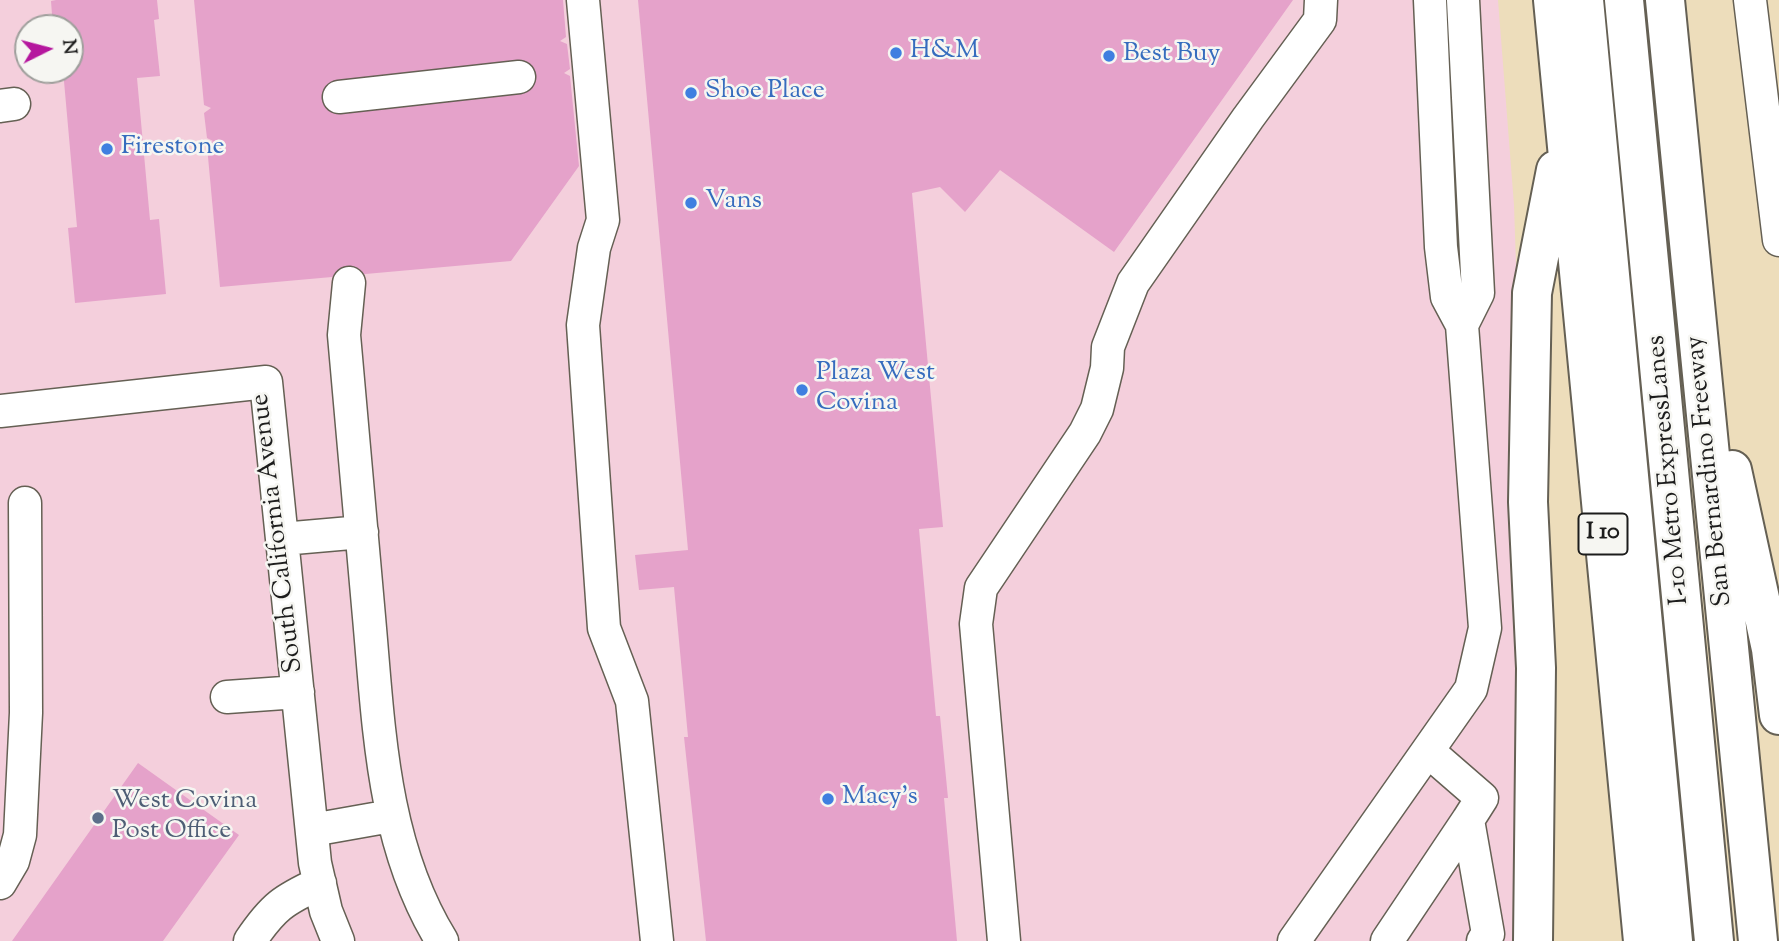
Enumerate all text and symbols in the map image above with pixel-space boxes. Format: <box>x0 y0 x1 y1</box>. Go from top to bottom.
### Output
north arrow <box>14 14 84 84</box>
place label: H&M <box>910 37 979 69</box>
text: N <box>54 38 83 56</box>
place label: Best Buy <box>1123 40 1220 72</box>
marker: H&M <box>888 45 904 61</box>
marker: Best Buy <box>1101 48 1117 64</box>
place label: Shoe Place <box>705 77 825 109</box>
marker: Shoe Place <box>683 85 699 101</box>
place label: Firestone <box>121 133 225 165</box>
marker: Firestone <box>99 141 115 157</box>
place label: Vans <box>705 187 762 219</box>
marker: Vans <box>683 195 699 211</box>
street label: I-10 Metro ExpressLanes <box>1643 334 1697 606</box>
street label: San Bernardino Freeway <box>1681 334 1741 608</box>
place label: Plaza West Covina <box>816 359 935 420</box>
marker: Plaza West Covina <box>794 382 810 398</box>
street label: South California Avenue <box>246 392 312 674</box>
road number: I 10 <box>1578 514 1628 554</box>
place label: Macy's <box>842 783 918 815</box>
place label: West Covina Post Office <box>112 787 257 848</box>
marker: Macy's <box>820 791 836 807</box>
marker: West Covina Post Office <box>90 810 106 826</box>

